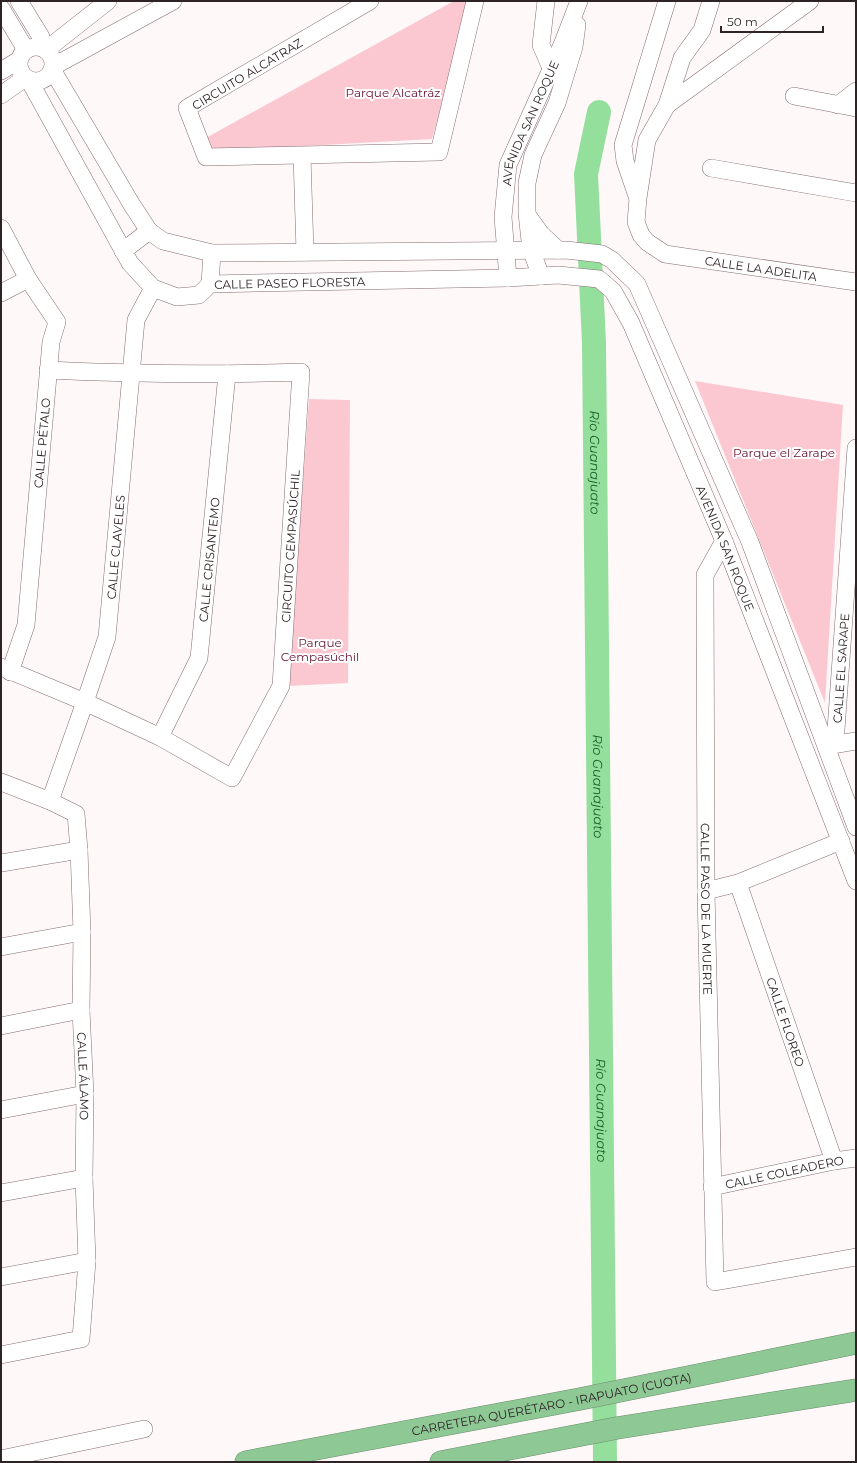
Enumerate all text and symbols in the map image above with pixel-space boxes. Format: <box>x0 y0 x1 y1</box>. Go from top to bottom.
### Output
scale bar <box>721 8 823 34</box>
text: 50 m <box>727 14 758 29</box>
street label: CIRCUITO ALCATRAZ <box>189 35 305 113</box>
street label: AVENIDA SAN ROQUE <box>499 58 562 186</box>
park label: Parque Alcatráz <box>346 85 440 100</box>
street label: CALLE LA ADELITA <box>704 252 819 284</box>
street label: CALLE PASEO FLORESTA <box>214 273 366 291</box>
street label: CALLE PÉTALO <box>31 397 53 489</box>
water label: Río Guanajuato <box>587 410 604 515</box>
park label: Parque el Zarape <box>733 445 835 460</box>
street label: CIRCUITO CEMPASÚCHIL <box>278 469 302 623</box>
street label: AVENIDA SAN ROQUE <box>694 483 758 613</box>
street label: CALLE CLAVELES <box>103 494 127 600</box>
street label: CALLE CRISANTEMO <box>195 496 222 623</box>
street label: CALLE EL SARAPE <box>829 613 852 724</box>
park label: Parque Cempasúchil <box>281 635 359 664</box>
water label: Río Guanajuato <box>590 734 607 839</box>
street label: CALLE PASO DE LA MUERTE <box>698 823 716 995</box>
street label: CALLE FLOREO <box>764 975 808 1069</box>
street label: CALLE ÁLAMO <box>75 1032 93 1120</box>
water label: Río Guanajuato <box>593 1058 610 1163</box>
street label: CALLE COLEADERO <box>724 1152 845 1192</box>
street label: CARRETERA QUERÉTARO - IRAPUATO (CUOTA) <box>410 1369 693 1438</box>

